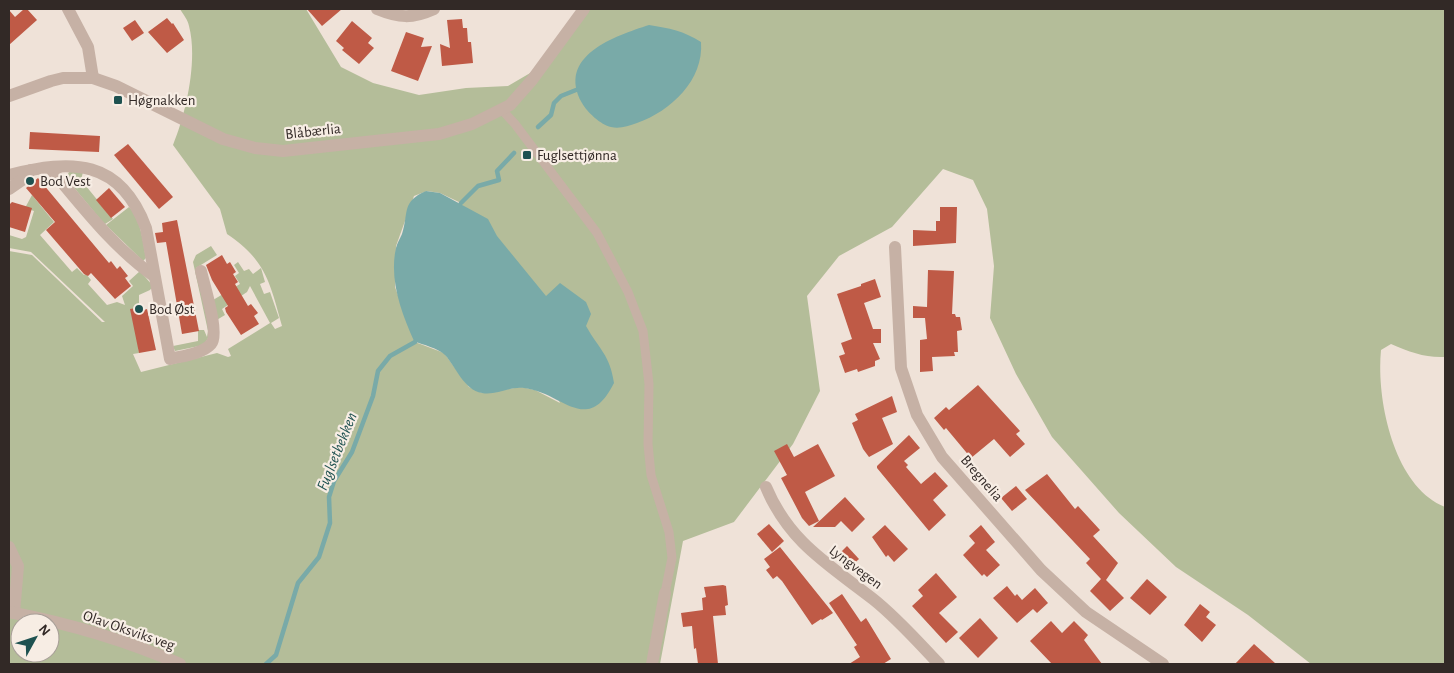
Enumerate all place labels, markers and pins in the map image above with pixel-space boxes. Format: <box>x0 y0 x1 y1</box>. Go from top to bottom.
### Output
place label: Høgnakken <box>128 93 195 108</box>
marker: Høgnakken <box>112 94 124 106</box>
place label: Fuglsettjønna <box>537 148 617 163</box>
marker: Fuglsettjønna <box>521 149 533 161</box>
place label: Bod Vest <box>40 174 91 189</box>
marker: Bod Vest <box>24 175 36 187</box>
place label: Bod Øst <box>149 302 195 317</box>
marker: Bod Øst <box>133 303 145 315</box>

